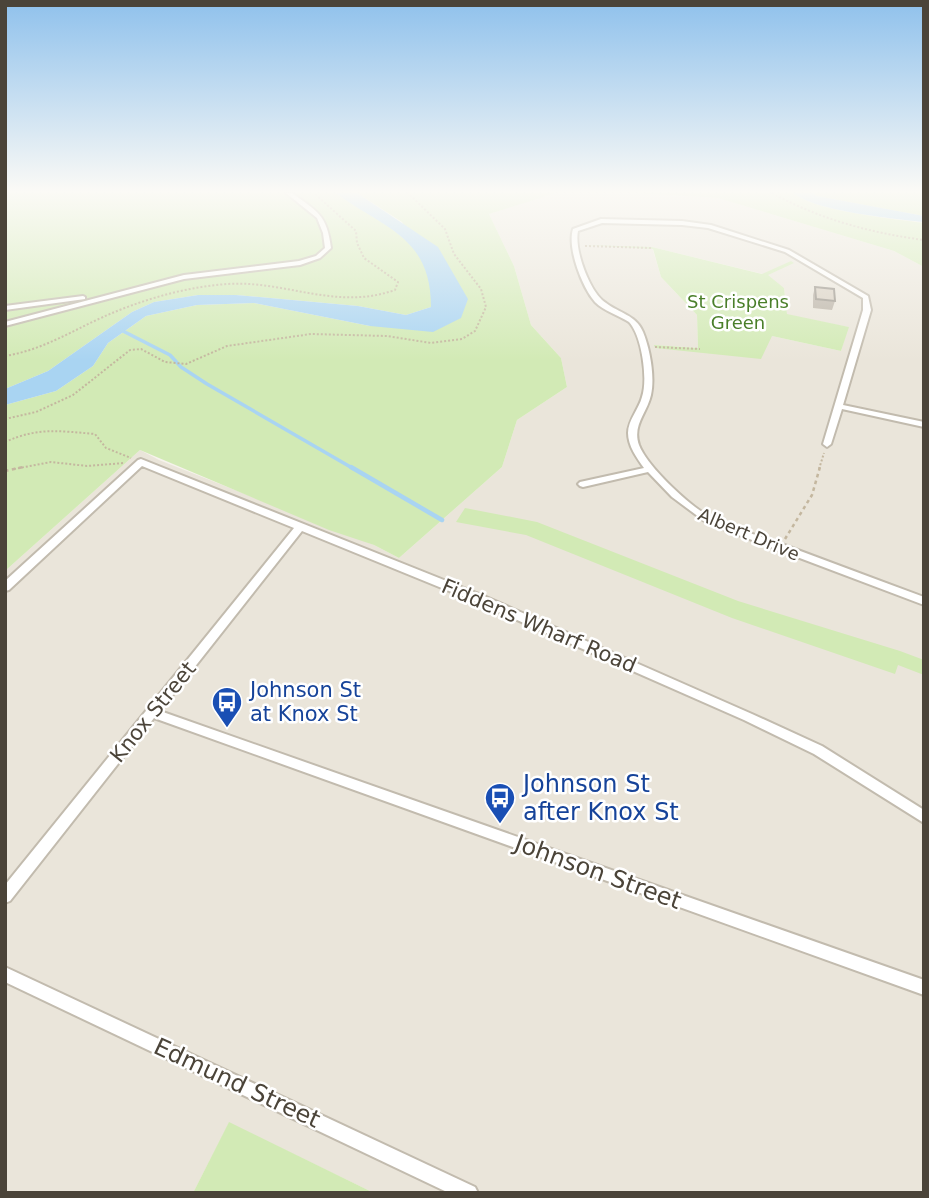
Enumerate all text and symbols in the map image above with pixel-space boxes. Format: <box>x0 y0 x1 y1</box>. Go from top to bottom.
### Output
park label: St Crispens Green <box>687 291 789 333</box>
street label: Albert Drive <box>695 503 803 565</box>
street label: Fiddens Wharf Road <box>438 574 640 678</box>
street label: Knox Street <box>105 657 201 767</box>
place label: Johnson St at Knox St <box>248 678 361 726</box>
bus stop icon: Johnson St at Knox St <box>210 685 244 729</box>
place label: Johnson St after Knox St <box>521 770 679 826</box>
bus stop icon: Johnson St after Knox St <box>483 781 517 825</box>
street label: Johnson Street <box>509 828 685 915</box>
street label: Edmund Street <box>150 1032 324 1134</box>

